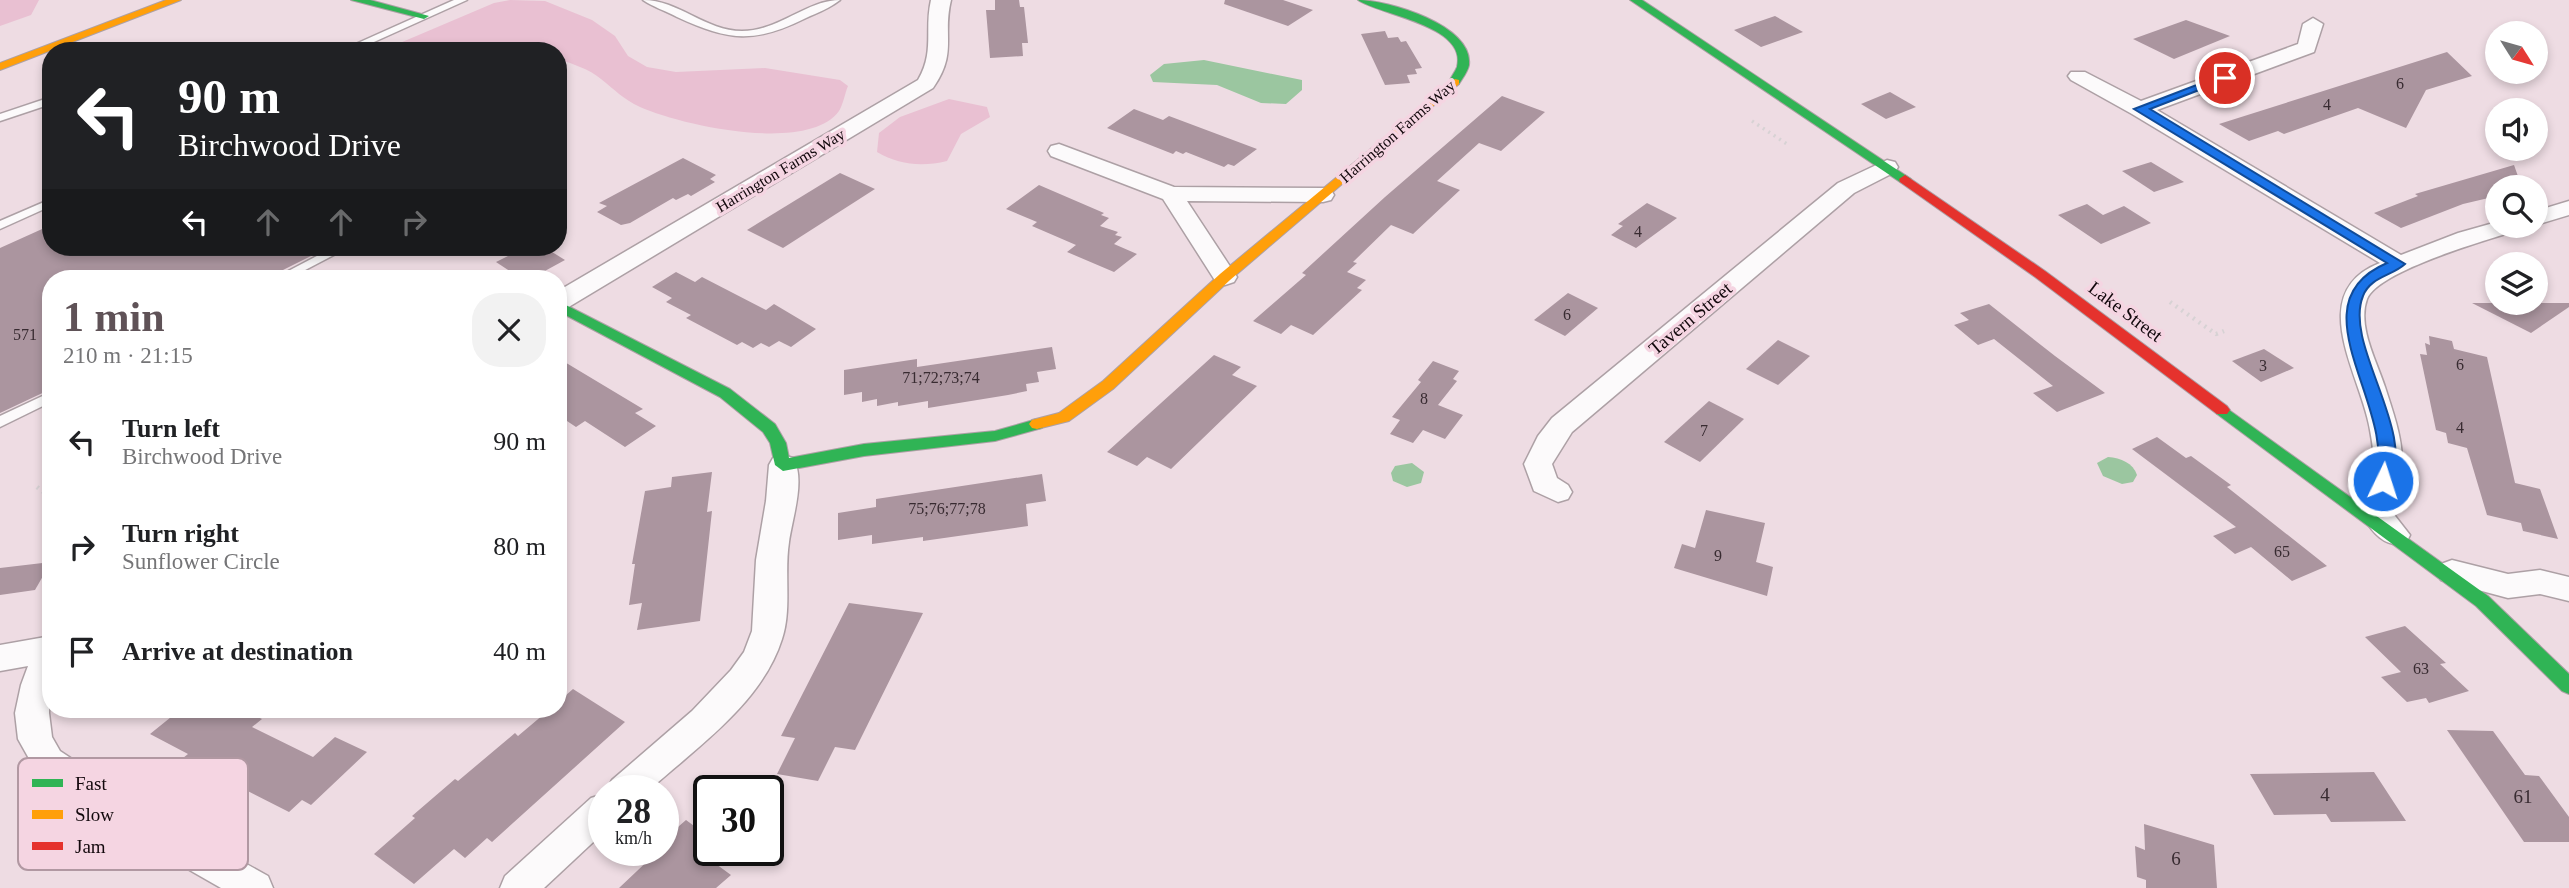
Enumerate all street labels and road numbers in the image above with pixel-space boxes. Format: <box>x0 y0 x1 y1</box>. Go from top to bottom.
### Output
street label: Harrington Farms Way <box>1336 77 1459 187</box>
street label: Harrington Farms Way <box>713 125 848 216</box>
street label: Tavern Street <box>1645 277 1737 359</box>
street label: Lake Street <box>2085 277 2167 346</box>

